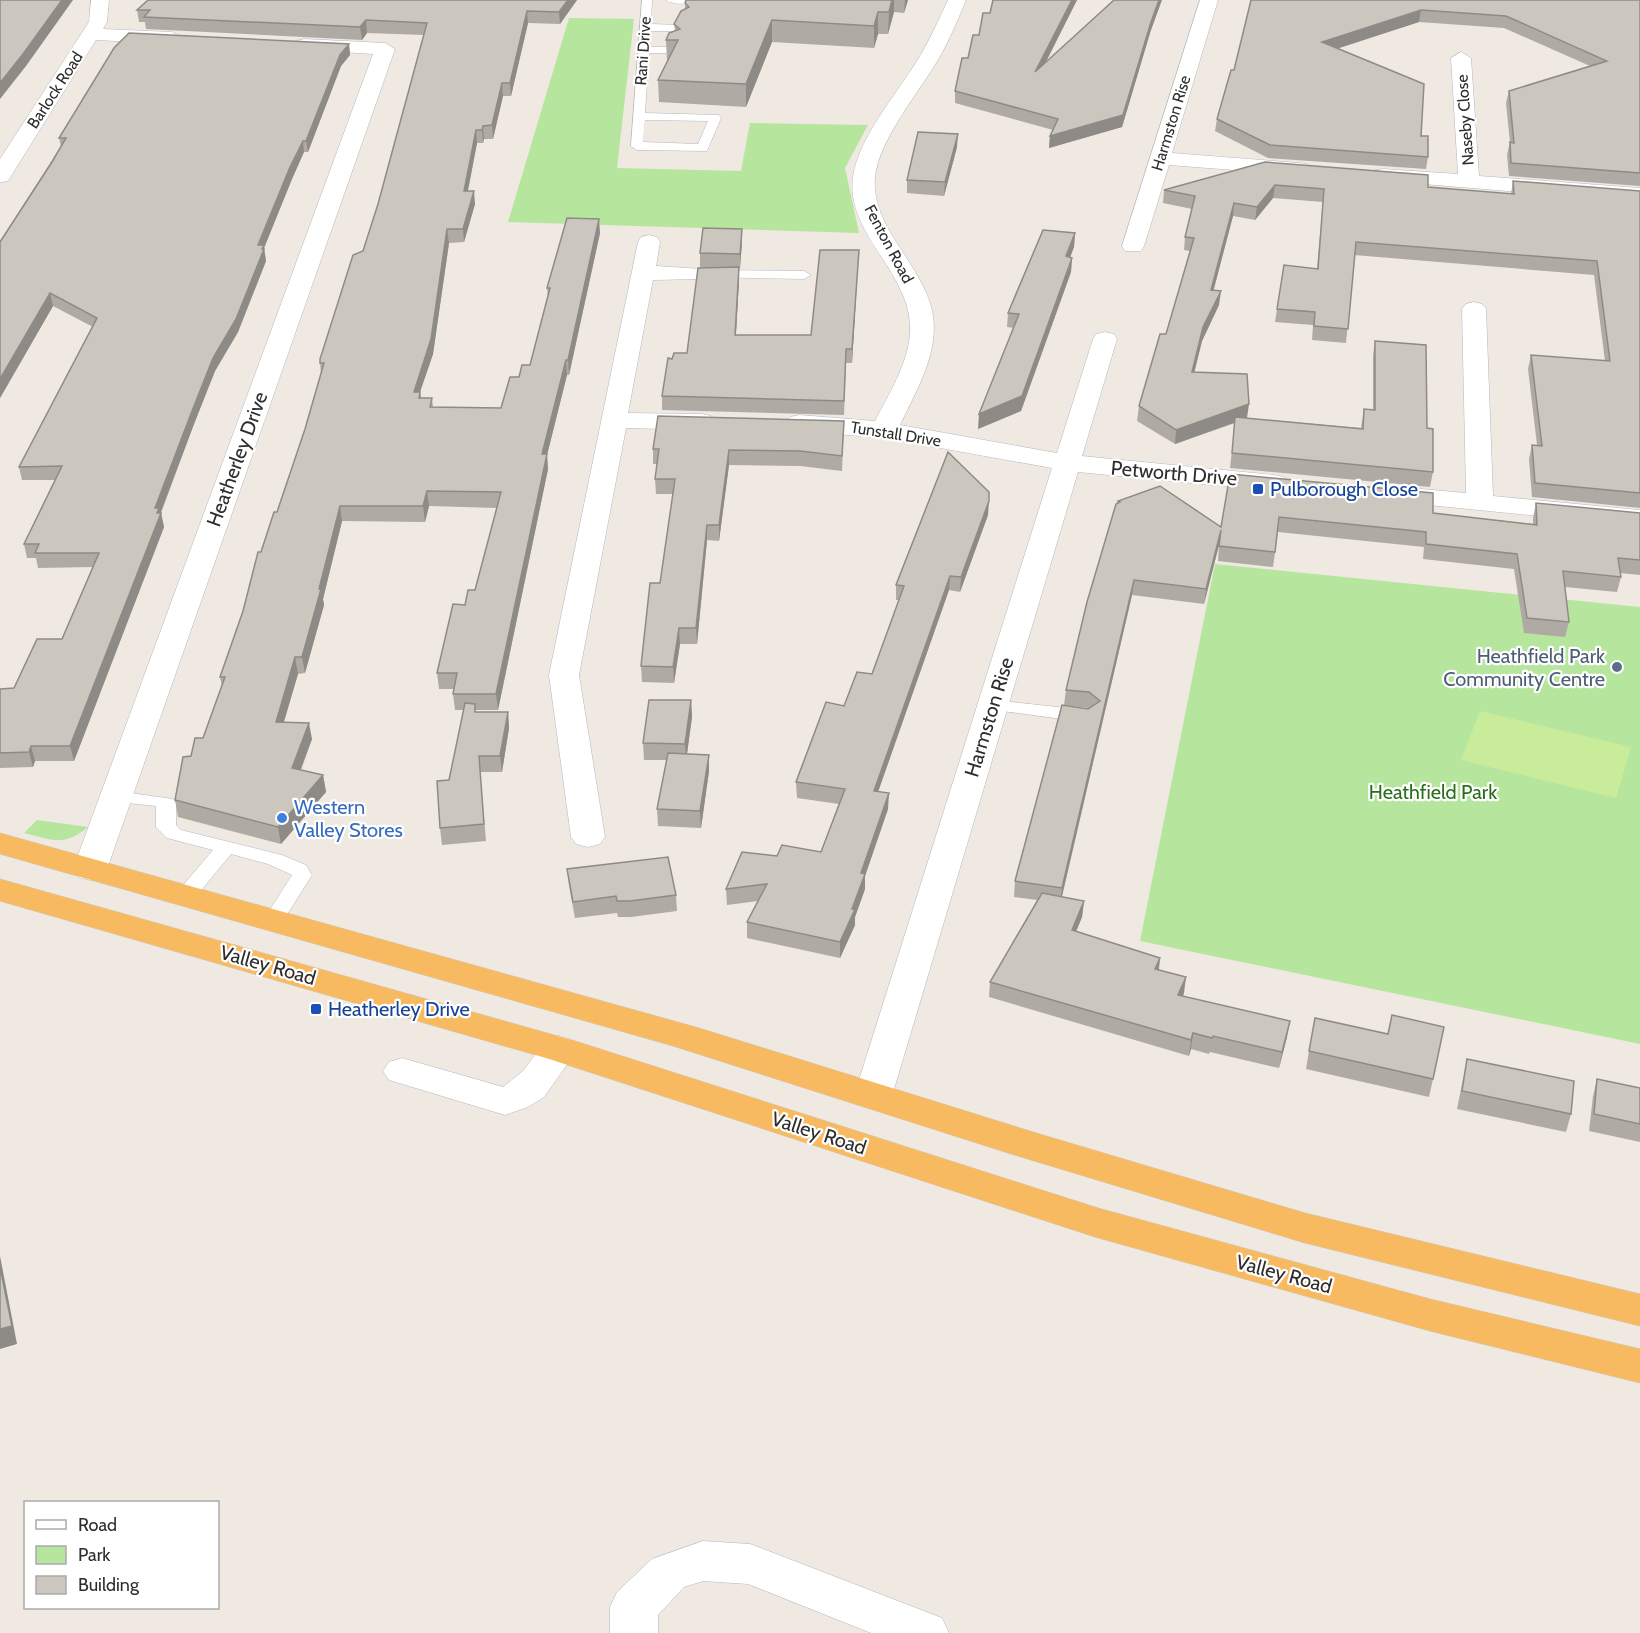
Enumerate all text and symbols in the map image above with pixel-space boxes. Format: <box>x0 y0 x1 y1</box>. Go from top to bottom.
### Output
street label: Rani Drive <box>631 16 655 86</box>
street label: Barlock Road <box>23 48 87 132</box>
street label: Harmston Rise <box>1147 73 1195 173</box>
street label: Naseby Close <box>1452 74 1478 166</box>
street label: Fenton Road <box>860 202 918 286</box>
street label: Heatherley Drive <box>201 388 273 530</box>
street label: Tunstall Drive <box>849 417 943 451</box>
street label: Petworth Drive <box>1110 456 1238 490</box>
place label: Pulborough Close <box>1270 477 1418 501</box>
marker: Pulborough Close <box>1251 482 1265 496</box>
place label: Heathfield Park Community Centre <box>1443 644 1605 691</box>
street label: Harmston Rise <box>959 654 1019 780</box>
marker: Heathfield Park Community Centre <box>1610 660 1624 674</box>
park label: Heathfield Park <box>1369 780 1497 804</box>
place label: Western Valley Stores <box>294 795 403 842</box>
marker: Western Valley Stores <box>275 811 289 825</box>
street label: Valley Road <box>217 940 319 990</box>
place label: Heatherley Drive <box>328 997 470 1021</box>
marker: Heatherley Drive <box>309 1002 323 1016</box>
street label: Valley Road <box>768 1106 870 1160</box>
street label: Valley Road <box>1233 1250 1335 1298</box>
legend <box>24 1501 219 1609</box>
text: Road <box>78 1514 117 1536</box>
text: Park <box>78 1544 111 1566</box>
text: Building <box>78 1574 140 1596</box>

